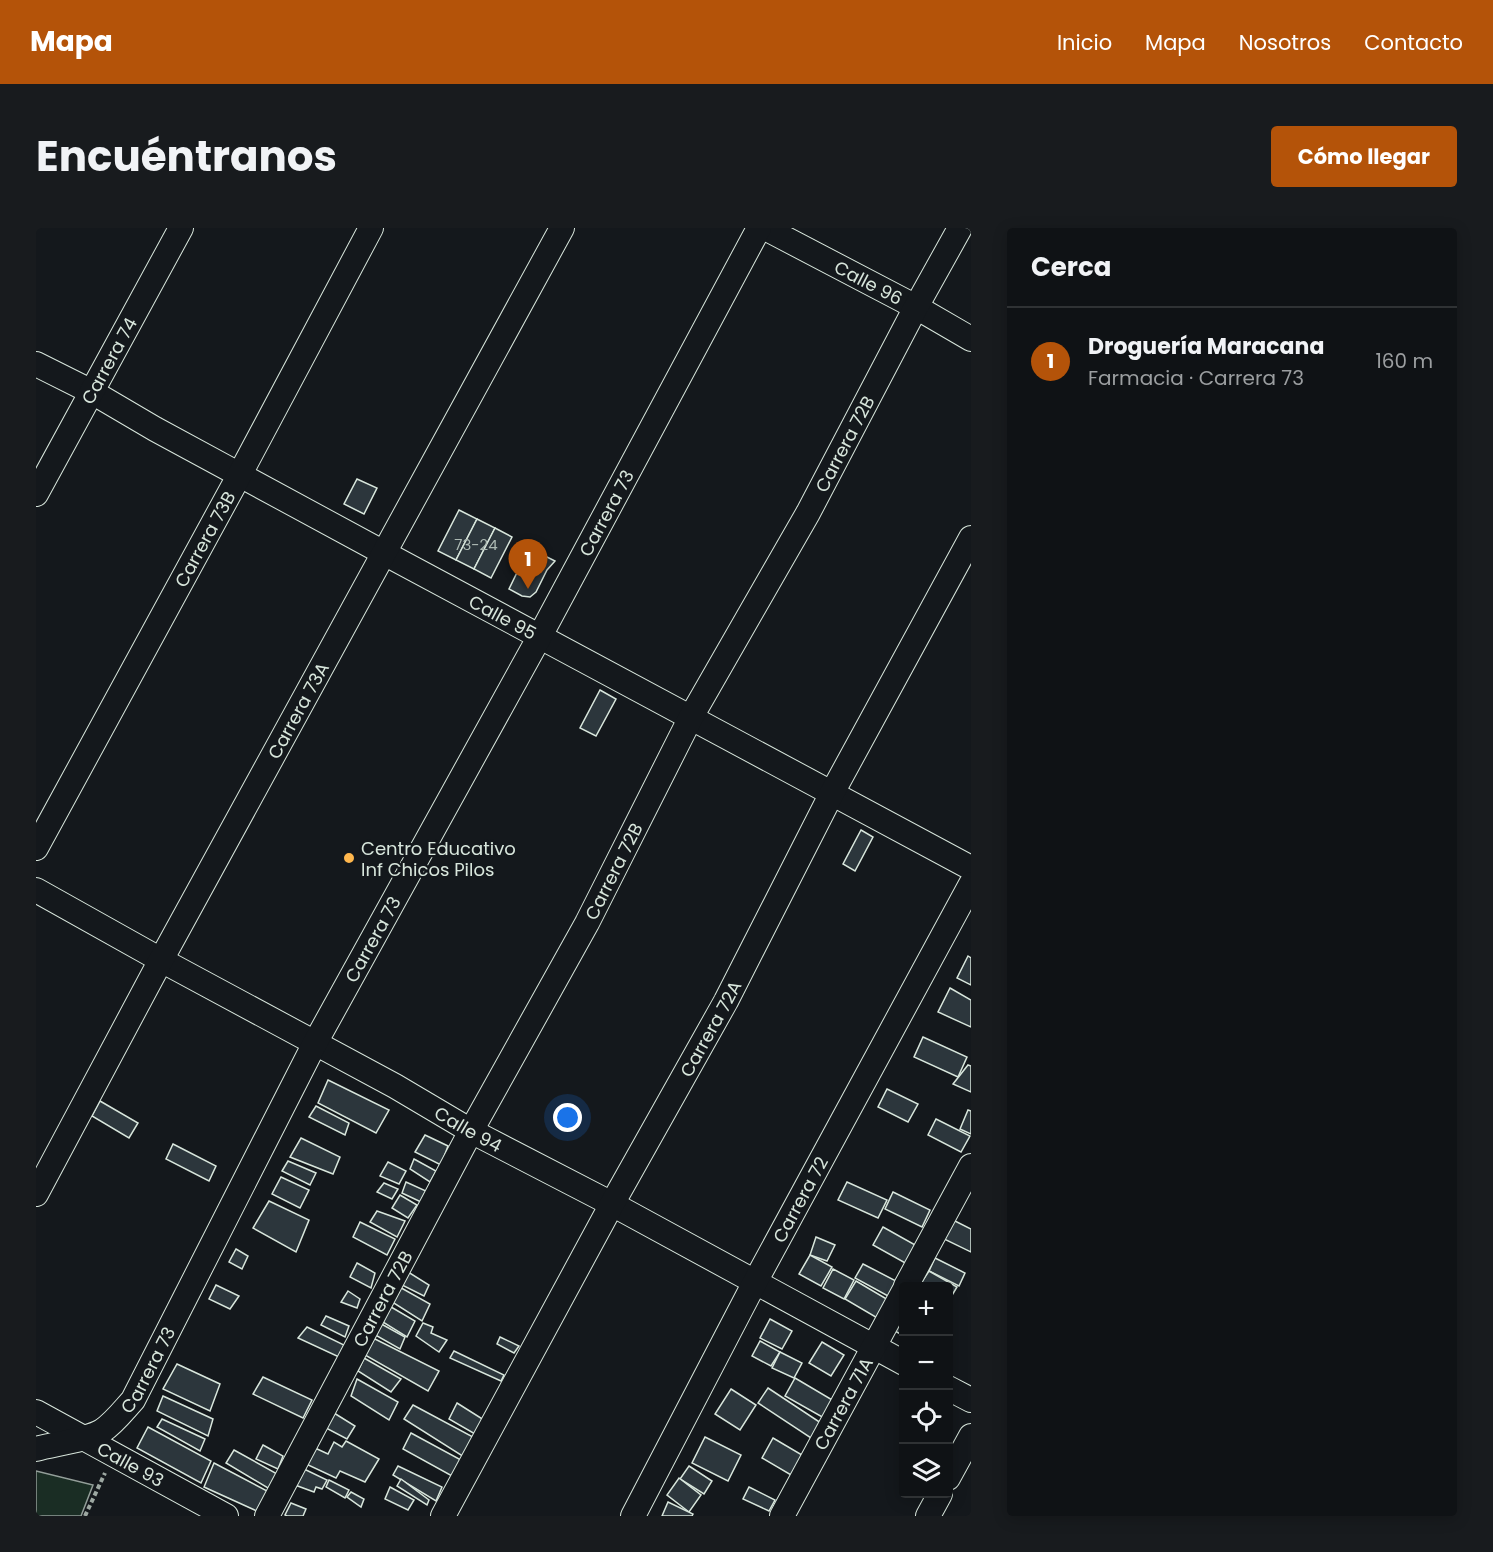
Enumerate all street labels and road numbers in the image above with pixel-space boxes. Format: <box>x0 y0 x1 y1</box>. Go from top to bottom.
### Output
street label: Calle 96 <box>830 254 907 310</box>
street label: Carrera 74 <box>75 313 143 408</box>
street label: Carrera 72B <box>809 391 880 496</box>
street label: Carrera 73 <box>573 465 639 561</box>
street label: Carrera 73B <box>168 487 241 591</box>
street label: Calle 95 <box>465 588 541 645</box>
street label: Carrera 73A <box>261 657 334 763</box>
street label: Carrera 72B <box>578 818 648 924</box>
street label: Carrera 73 <box>339 892 406 987</box>
street label: Carrera 72A <box>673 976 747 1081</box>
street label: Calle 94 <box>430 1100 506 1157</box>
street label: Carrera 72 <box>766 1152 833 1247</box>
street label: Carrera 72B <box>346 1246 418 1351</box>
street label: Carrera 73 <box>114 1322 181 1419</box>
street label: Carrera 71A <box>808 1353 878 1454</box>
street label: Calle 93 <box>93 1435 169 1492</box>

